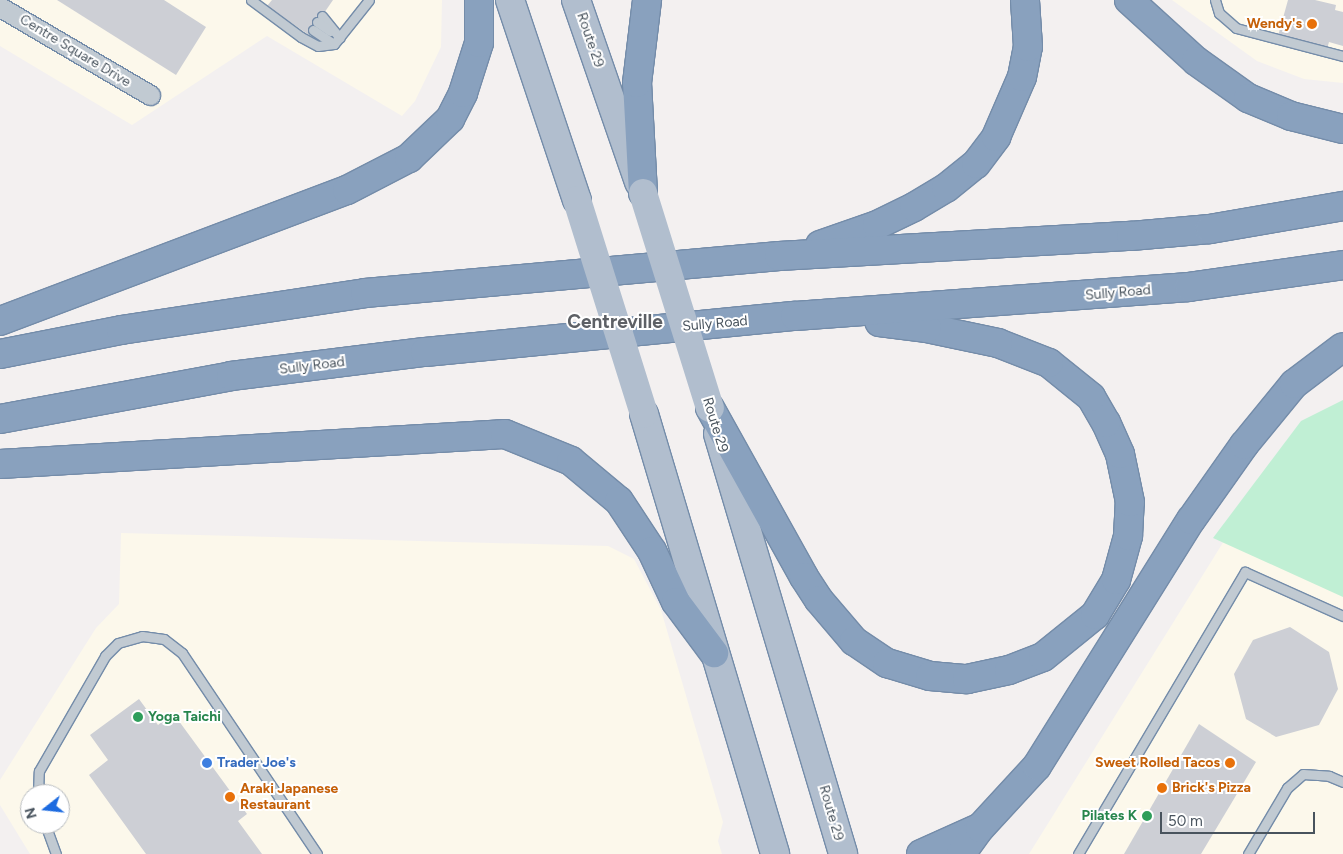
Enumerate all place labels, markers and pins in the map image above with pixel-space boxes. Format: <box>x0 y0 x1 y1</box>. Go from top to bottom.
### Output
place label: Wendy's <box>1247 16 1302 32</box>
marker: Wendy's <box>1306 18 1318 30</box>
place label: Yoga Taichi <box>148 709 221 725</box>
marker: Yoga Taichi <box>132 711 144 723</box>
place label: Trader Joe's <box>217 755 296 771</box>
place label: Sweet Rolled Tacos <box>1095 755 1220 771</box>
marker: Trader Joe's <box>201 757 213 769</box>
marker: Sweet Rolled Tacos <box>1224 757 1236 769</box>
place label: Brick's Pizza <box>1172 780 1251 796</box>
place label: Araki Japanese Restaurant <box>240 781 338 814</box>
marker: Brick's Pizza <box>1156 782 1168 794</box>
marker: Araki Japanese Restaurant <box>224 791 236 803</box>
place label: Pilates K <box>1082 808 1137 824</box>
marker: Pilates K <box>1141 810 1153 822</box>

